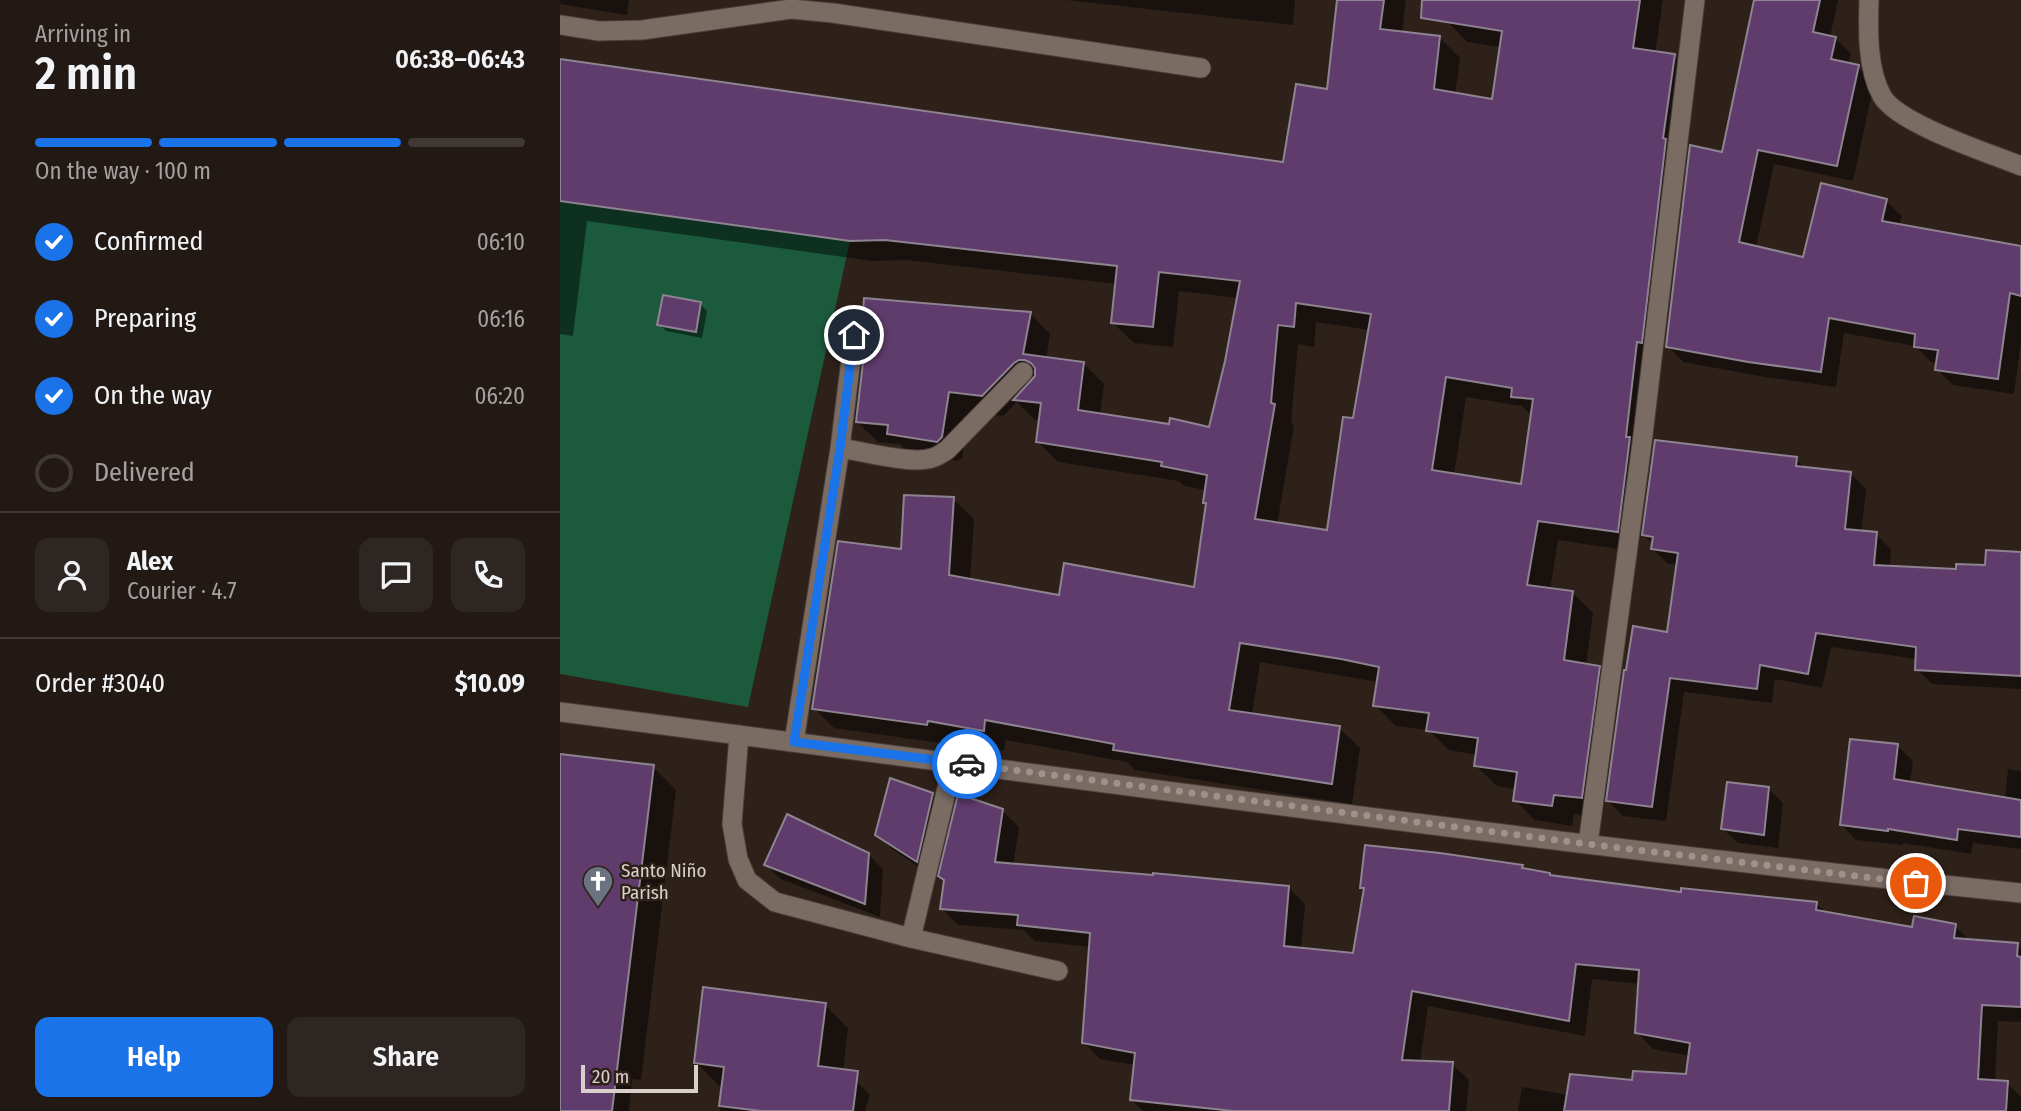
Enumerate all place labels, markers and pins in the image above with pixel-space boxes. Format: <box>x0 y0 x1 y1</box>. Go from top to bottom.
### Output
pin <box>824 305 884 365</box>
pin <box>1886 853 1946 913</box>
place label: Santo Niño Parish <box>621 859 706 904</box>
church icon: Santo Niño Parish <box>581 864 615 908</box>

